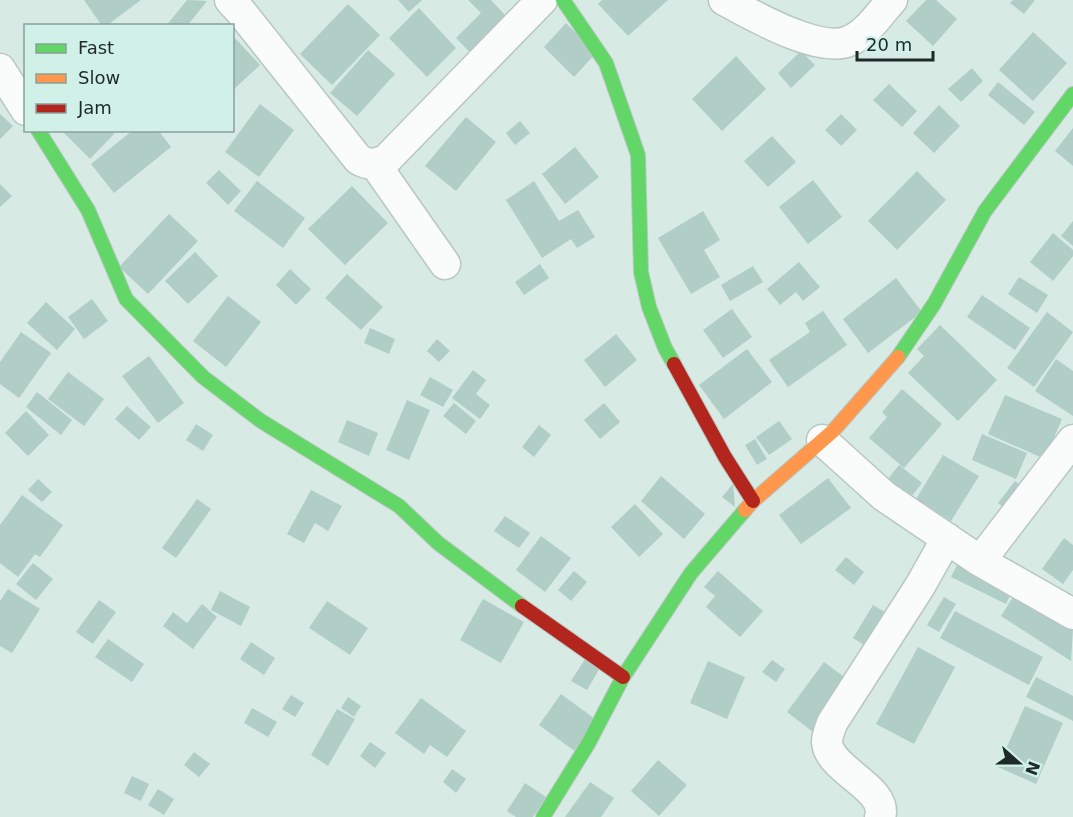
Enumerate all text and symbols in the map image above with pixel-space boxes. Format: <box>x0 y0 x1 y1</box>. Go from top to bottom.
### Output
legend <box>24 24 234 132</box>
scale bar <box>857 24 934 62</box>
text: 20 m <box>866 34 912 55</box>
text: Fast <box>78 37 114 58</box>
text: Slow <box>78 67 120 88</box>
text: Jam <box>77 97 112 118</box>
north arrow <box>989 733 1049 793</box>
text: N <box>1021 759 1044 778</box>

